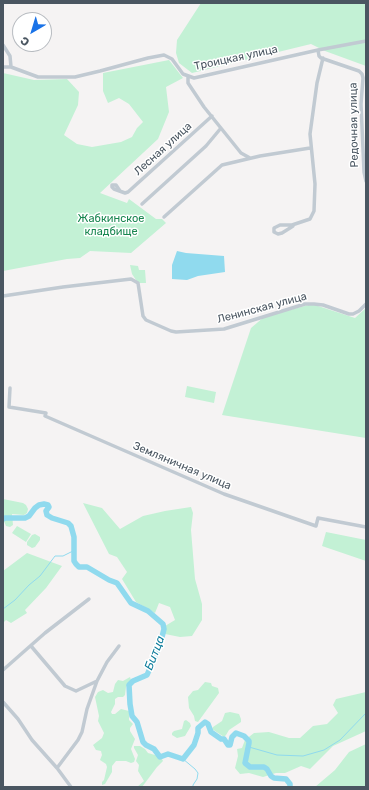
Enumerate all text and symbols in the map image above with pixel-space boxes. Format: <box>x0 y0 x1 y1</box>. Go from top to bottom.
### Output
north arrow <box>12 12 52 52</box>
text: С <box>18 34 32 49</box>
street label: Троицкая улица <box>193 43 279 73</box>
street label: Редочная улица <box>347 82 361 168</box>
street label: Лесная улица <box>131 120 195 178</box>
park label: Жабкинское кладбище <box>78 212 144 238</box>
street label: Ленинская улица <box>216 290 308 326</box>
street label: Земляничная улица <box>131 439 233 493</box>
water label: Битца <box>142 634 168 672</box>

